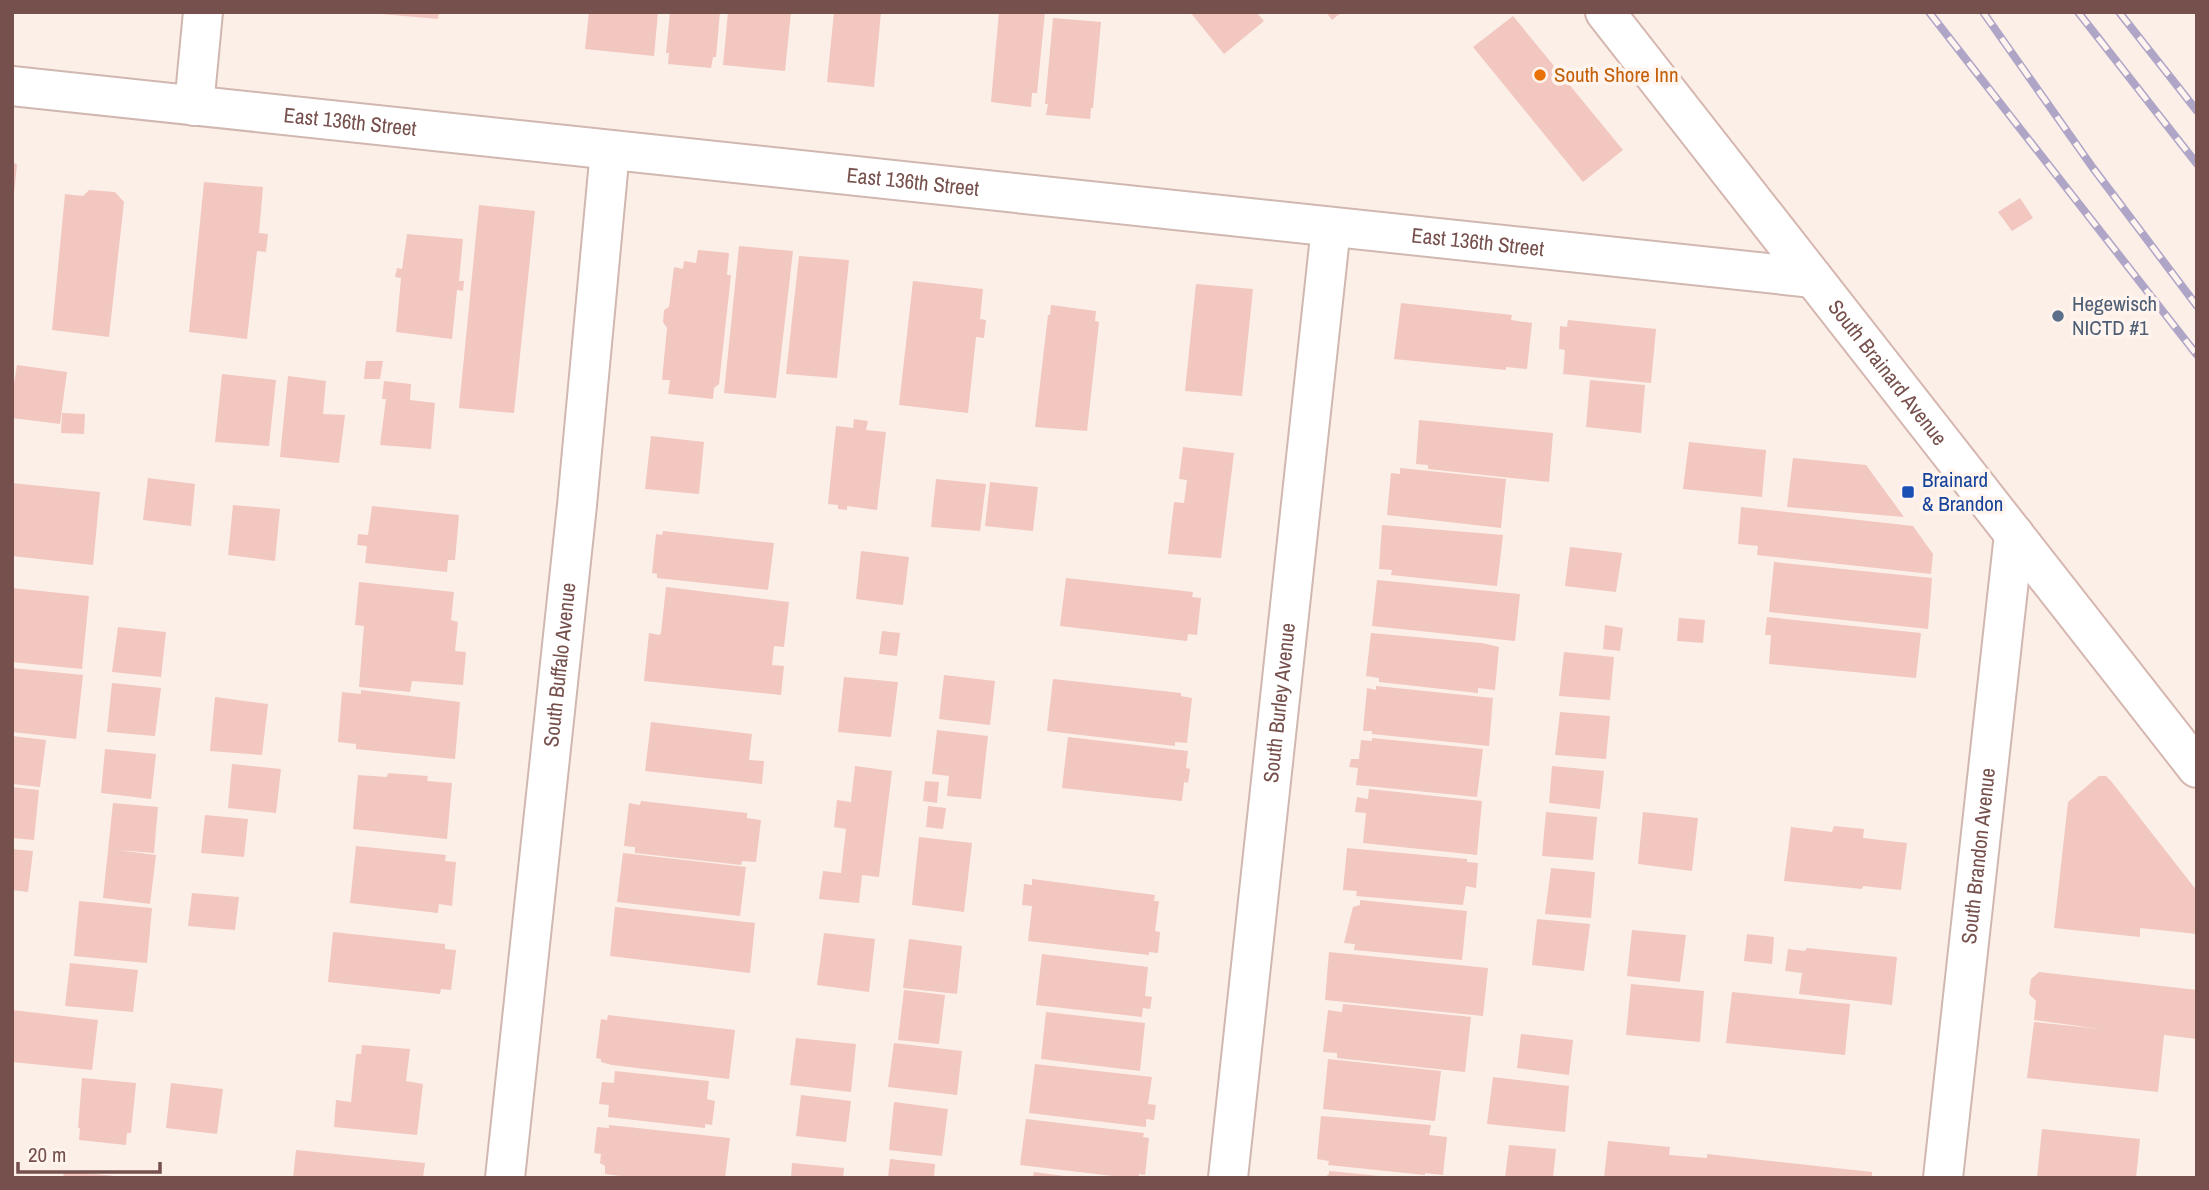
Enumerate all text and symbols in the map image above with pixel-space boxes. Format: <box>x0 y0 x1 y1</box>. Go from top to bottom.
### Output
place label: South Shore Inn <box>1554 60 1678 89</box>
marker: South Shore Inn <box>1532 67 1548 83</box>
street label: East 136th Street <box>282 100 418 143</box>
street label: East 136th Street <box>845 160 981 203</box>
street label: East 136th Street <box>1410 220 1546 263</box>
place label: Hegewisch NICTD #1 <box>2072 289 2157 342</box>
street label: South Brainard Avenue <box>1822 293 1954 451</box>
marker: Hegewisch NICTD #1 <box>2050 308 2066 324</box>
place label: Brainard & Brandon <box>1922 465 2003 518</box>
marker: Brainard & Brandon <box>1900 484 1916 500</box>
street label: South Buffalo Avenue <box>536 581 583 749</box>
street label: South Burley Avenue <box>1256 621 1302 784</box>
street label: South Brandon Avenue <box>1954 766 2002 945</box>
scale bar <box>18 1130 159 1174</box>
text: 20 m <box>28 1140 66 1169</box>

